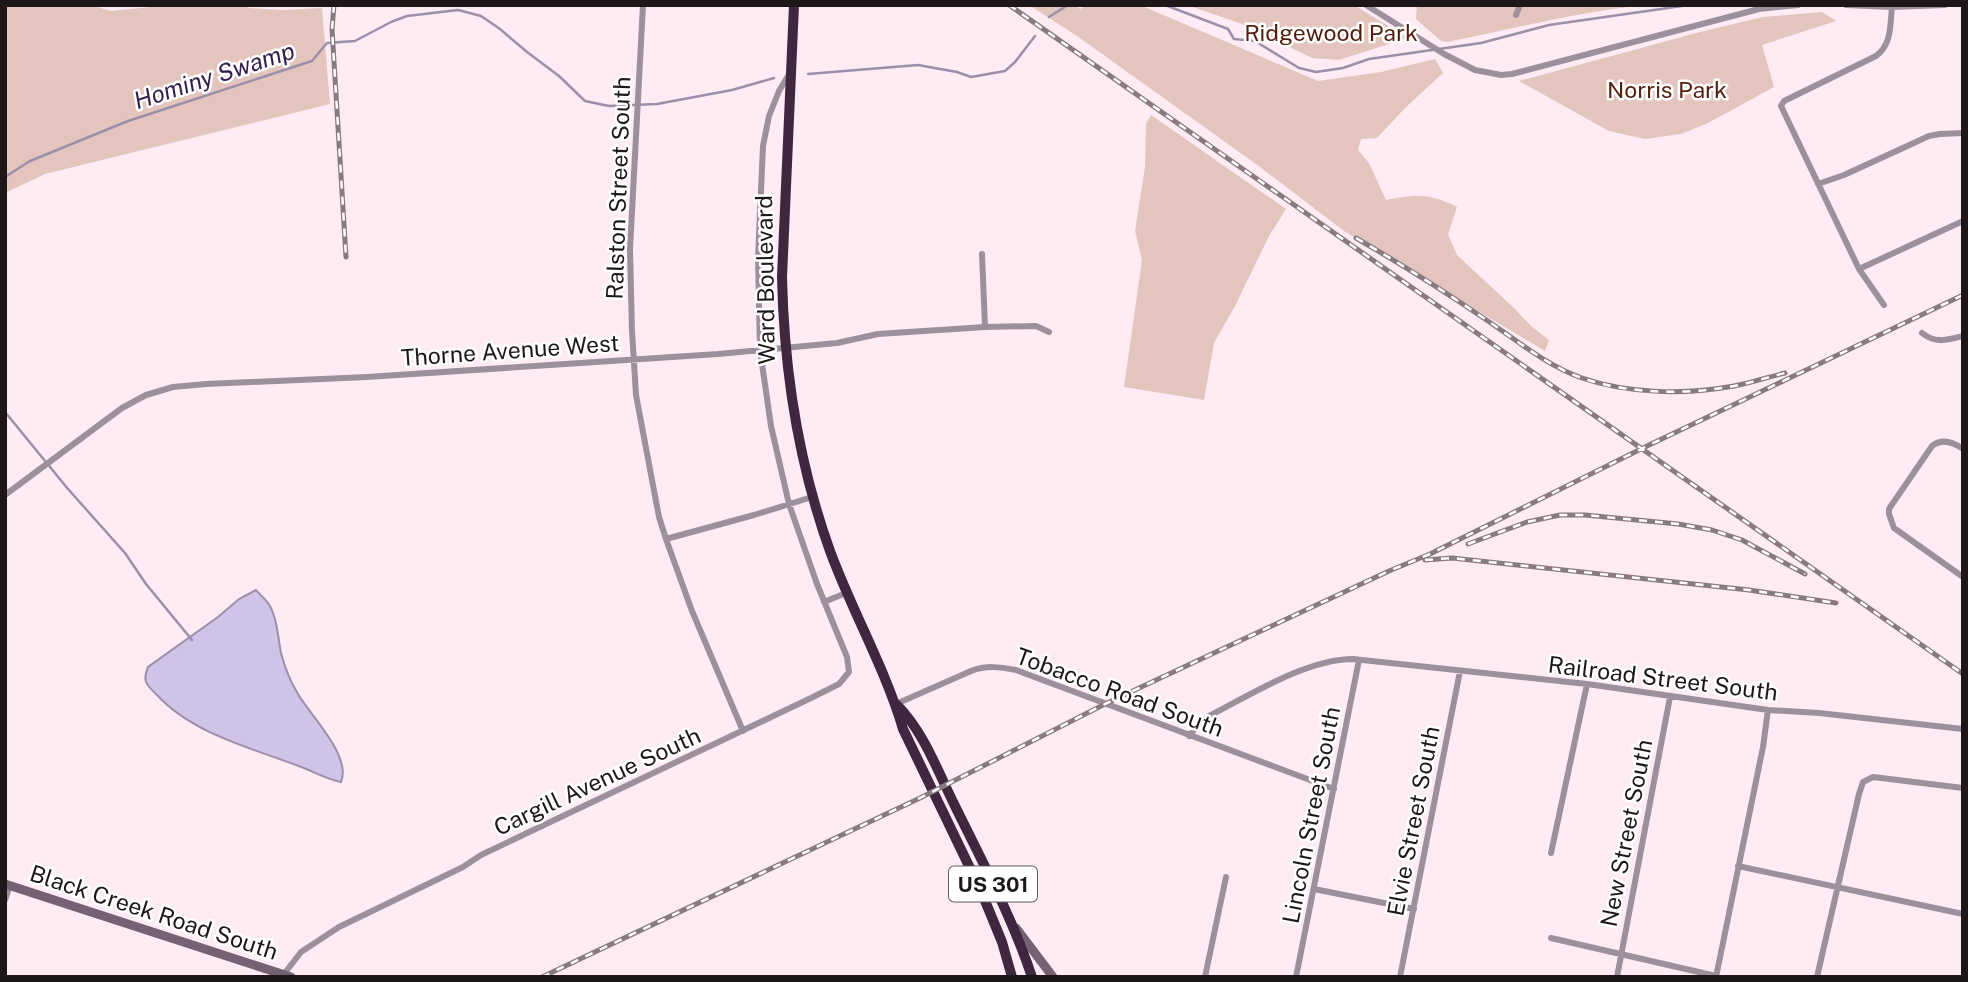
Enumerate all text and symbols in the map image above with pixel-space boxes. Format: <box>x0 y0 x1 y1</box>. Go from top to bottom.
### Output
park label: Ridgewood Park <box>1244 19 1418 46</box>
water label: Hominy Swamp <box>130 36 298 114</box>
street label: Ralston Street South <box>601 76 635 300</box>
park label: Norris Park <box>1607 76 1727 103</box>
street label: Ward Boulevard <box>750 195 780 365</box>
street label: Thorne Avenue West <box>400 329 620 371</box>
street label: Tobacco Road South <box>1013 642 1227 742</box>
street label: Railroad Street South <box>1547 651 1779 705</box>
street label: Lincoln Street South <box>1277 704 1345 926</box>
street label: Cargill Avenue South <box>489 721 705 841</box>
street label: Elvie Street South <box>1381 724 1445 918</box>
street label: New Street South <box>1595 737 1657 929</box>
street label: Black Creek Road South <box>27 859 281 965</box>
road number: US 301 <box>949 866 1037 902</box>

